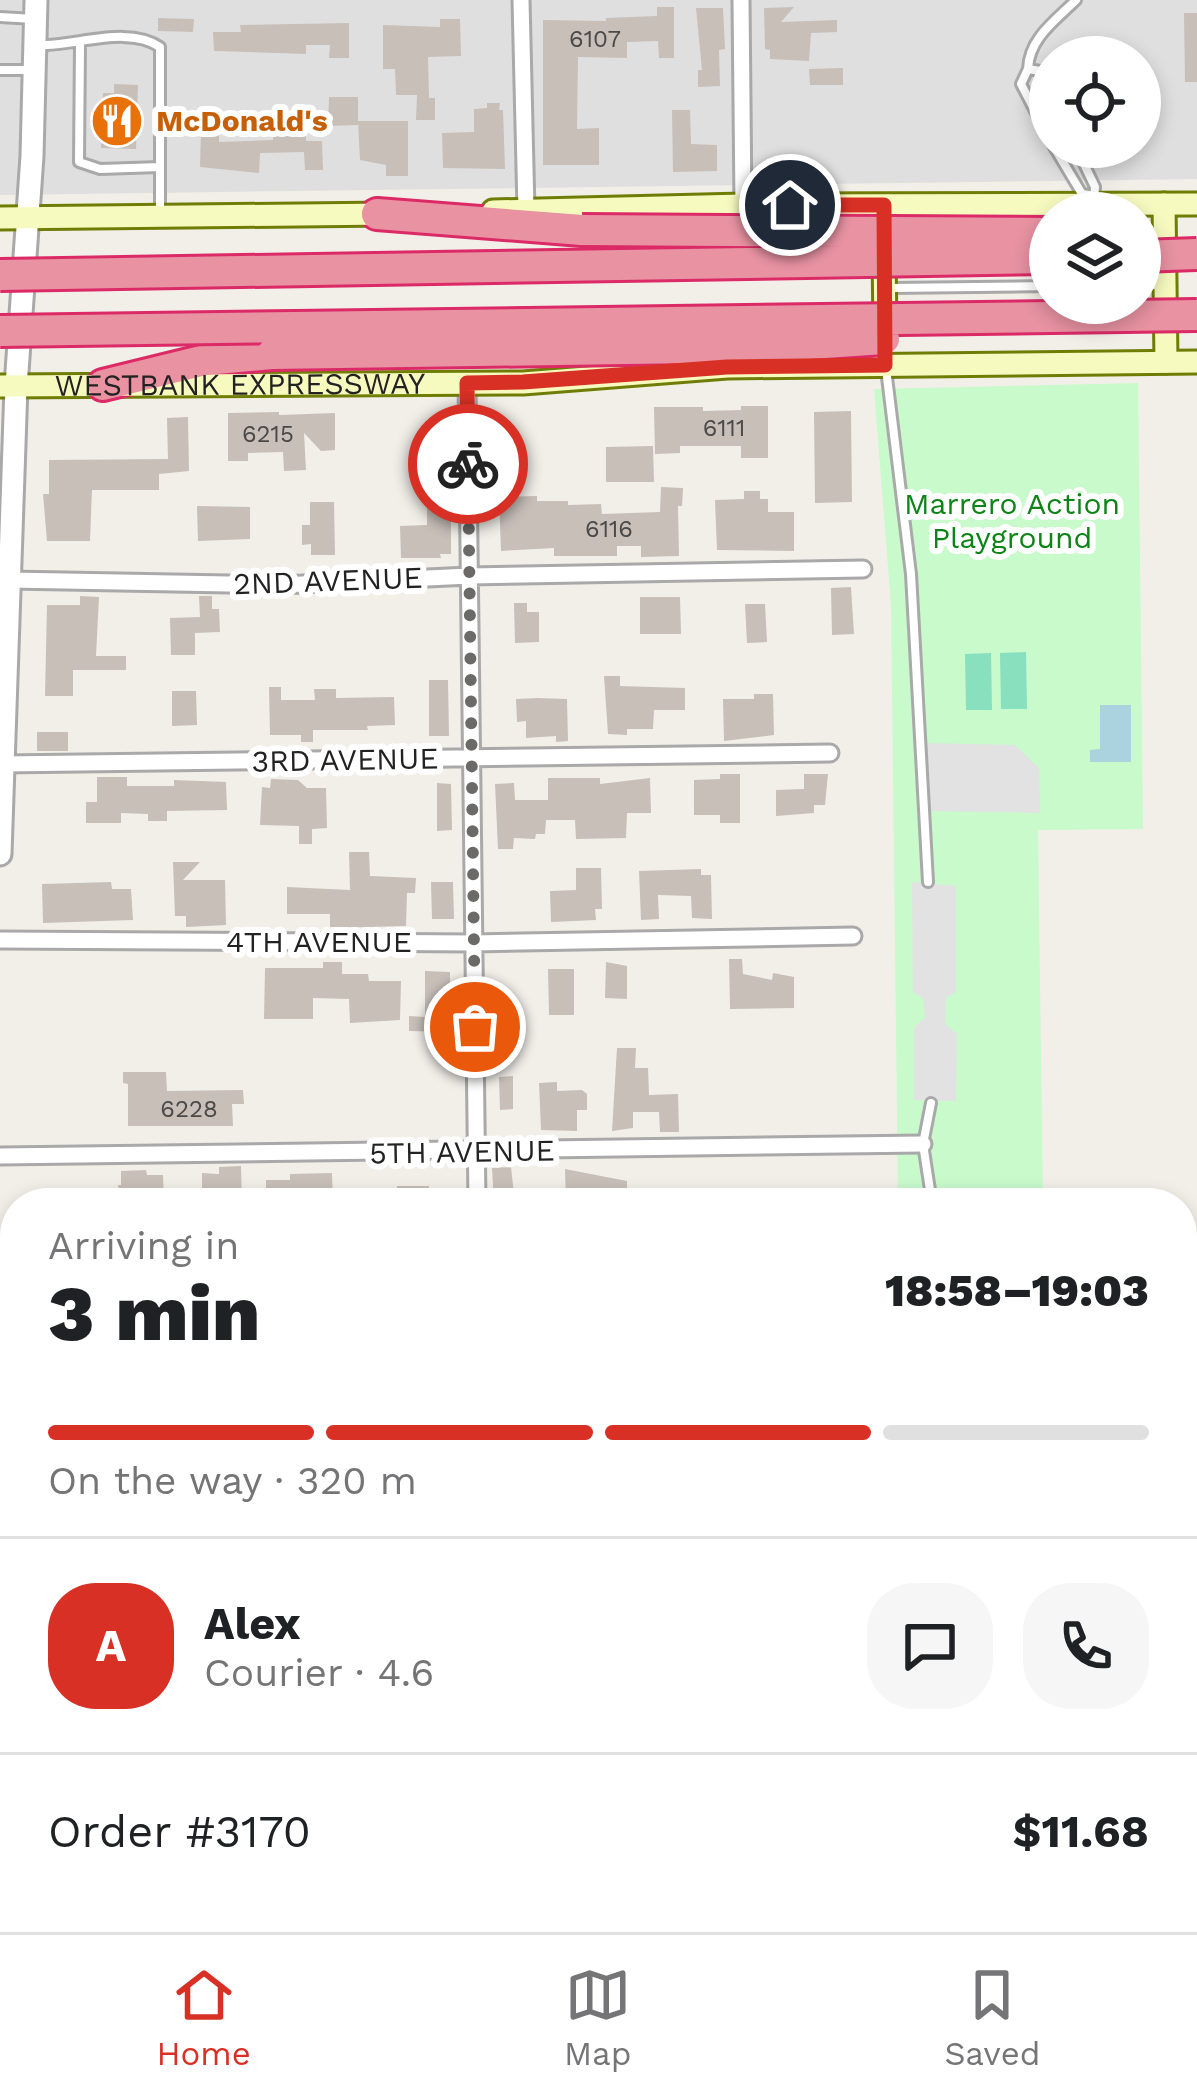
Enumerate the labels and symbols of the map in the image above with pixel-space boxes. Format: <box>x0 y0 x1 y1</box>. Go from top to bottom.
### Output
house number: 6107 <box>569 25 621 53</box>
restaurant icon: McDonald's <box>89 93 145 149</box>
place label: McDonald's <box>156 103 328 138</box>
pin <box>739 154 841 256</box>
street label: WESTBANK EXPRESSWAY <box>55 366 425 403</box>
courier <box>408 404 528 524</box>
house number: 6111 <box>703 414 745 442</box>
house number: 6215 <box>242 420 294 448</box>
park label: Marrero Action Playground <box>904 486 1120 555</box>
house number: 6116 <box>585 515 633 543</box>
street label: 2ND AVENUE <box>233 560 423 601</box>
street label: 3RD AVENUE <box>251 740 439 779</box>
street label: 4TH AVENUE <box>226 924 412 959</box>
pin <box>424 976 526 1078</box>
house number: 6228 <box>160 1095 218 1123</box>
street label: 5TH AVENUE <box>369 1132 555 1171</box>

